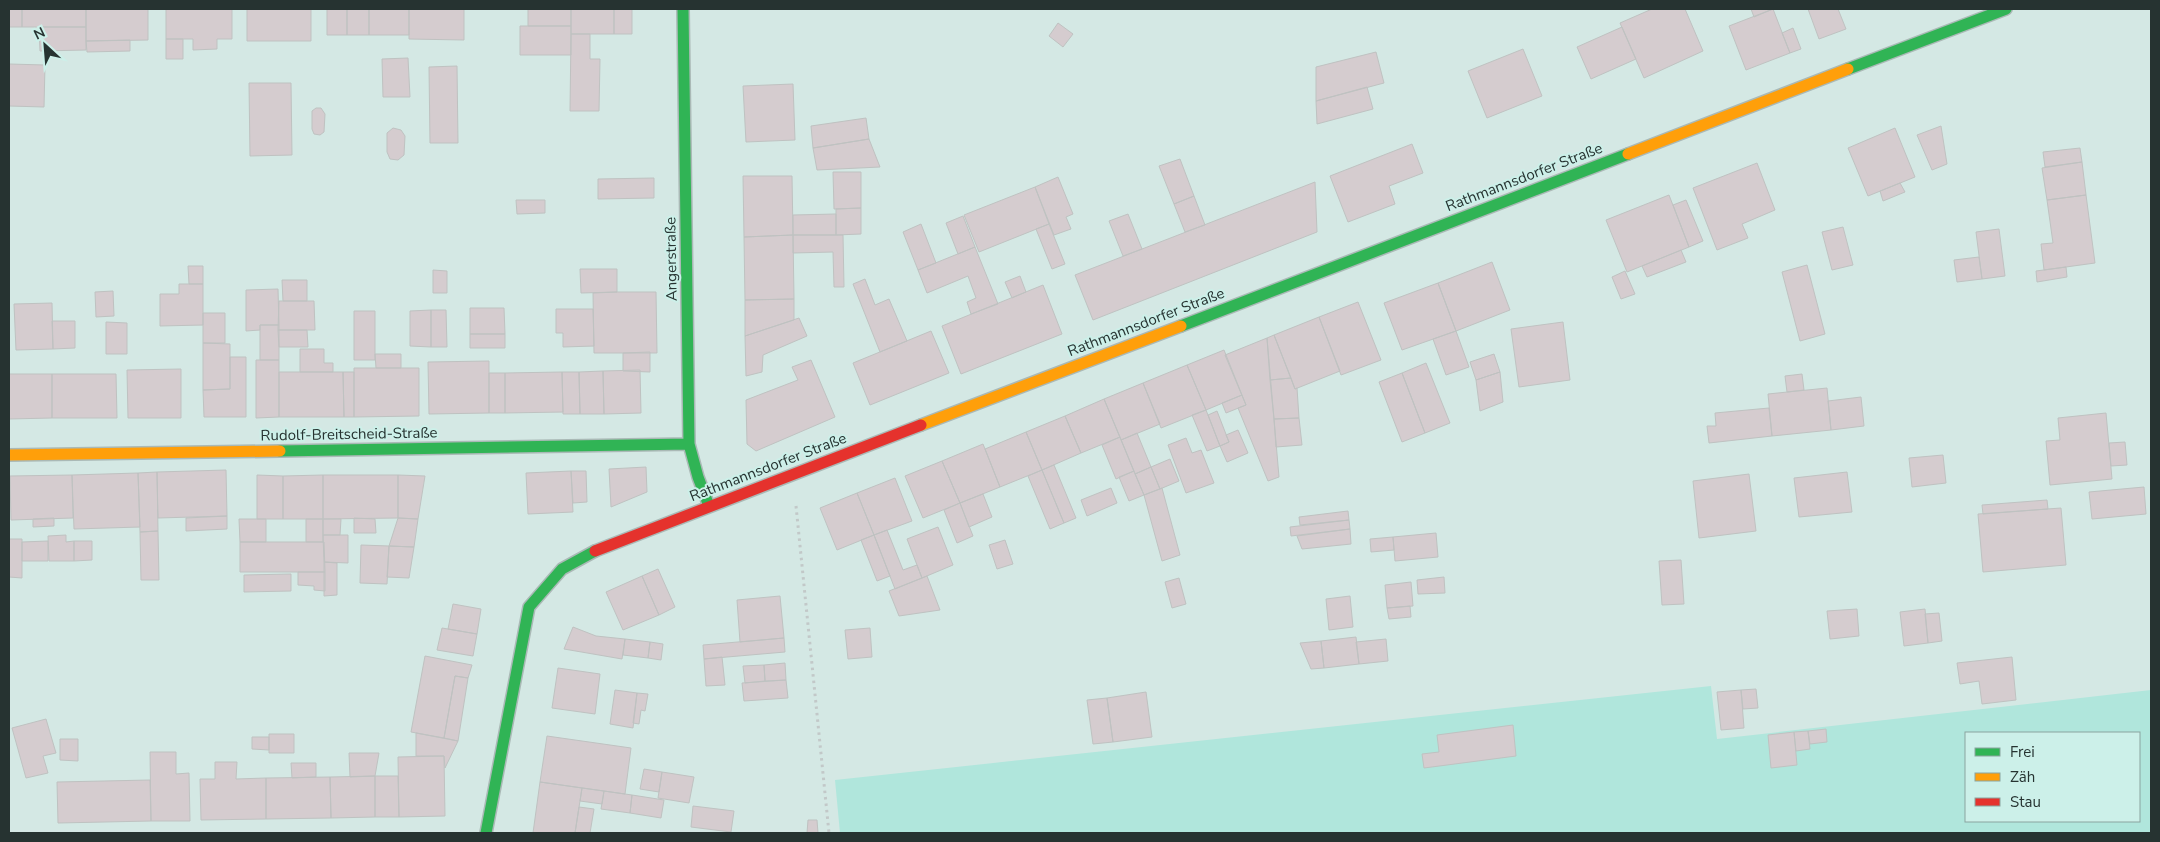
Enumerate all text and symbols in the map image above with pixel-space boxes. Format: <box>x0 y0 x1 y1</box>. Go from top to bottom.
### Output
north arrow <box>20 20 70 70</box>
text: N <box>31 23 48 45</box>
street label: Rathmannsdorfer Straße <box>1443 138 1605 216</box>
street label: Angerstraße <box>660 217 682 301</box>
street label: Rathmannsdorfer Straße <box>1065 283 1227 361</box>
street label: Rudolf-Breitscheid-Straße <box>260 422 438 446</box>
street label: Rathmannsdorfer Straße <box>687 428 849 506</box>
legend <box>1965 732 2140 822</box>
text: Frei <box>2010 742 2035 762</box>
text: Zäh <box>2010 767 2035 787</box>
text: Stau <box>2010 792 2041 812</box>

